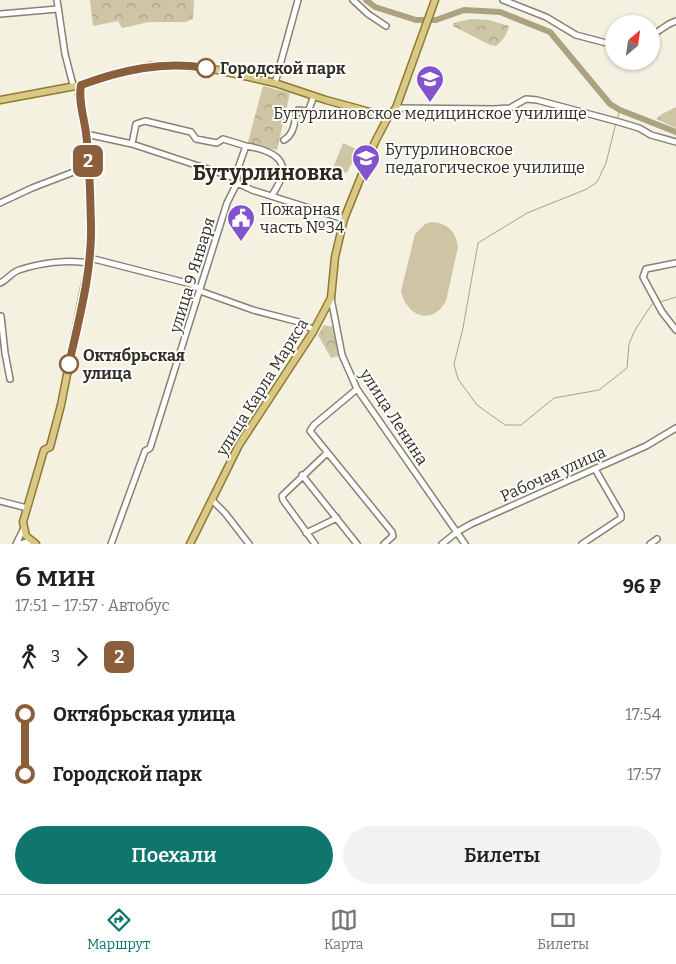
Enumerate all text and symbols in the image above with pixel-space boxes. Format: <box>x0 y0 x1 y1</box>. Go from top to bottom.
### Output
north arrow <box>605 15 660 70</box>
map controls <box>605 15 660 70</box>
marker: Городской парк <box>196 58 216 78</box>
place label: Городской парк <box>220 59 346 78</box>
school or university icon: Бутурлиновское медицинское училище <box>415 64 445 103</box>
place label: Бутурлиновское медицинское училище <box>273 104 587 123</box>
place label: Бутурлиновское педагогическое училище <box>385 140 585 177</box>
school or university icon: Бутурлиновское педагогическое училище <box>351 143 381 182</box>
line badge: 2 <box>72 145 104 177</box>
text: 2 <box>83 150 93 172</box>
district label: Бутурлиновка <box>193 160 343 186</box>
place label: Пожарная часть №34 <box>259 200 345 237</box>
public building icon: Пожарная часть №34 <box>226 203 256 242</box>
street label: улица 9 Января <box>165 215 219 336</box>
street label: улица Карла Маркса <box>211 315 312 460</box>
place label: Октябрьская улица <box>82 346 185 383</box>
marker: Октябрьская улица <box>59 354 79 374</box>
street label: улица Ленина <box>355 365 432 469</box>
street label: Рабочая улица <box>497 442 609 506</box>
text: 6 мин <box>15 560 95 593</box>
text: 96 ₽ <box>623 575 661 598</box>
text: 17:51 – 17:57 · Автобус <box>15 596 170 615</box>
icon: walk <box>15 643 43 671</box>
icon: forward <box>68 643 96 671</box>
text: 2 <box>114 646 124 668</box>
text: 3 <box>51 647 60 666</box>
text: Октябрьская улица <box>53 703 236 726</box>
text: 17:54 <box>625 705 661 724</box>
text: Городской парк <box>53 763 202 786</box>
text: 17:57 <box>627 765 661 784</box>
button: Поехали <box>15 826 333 884</box>
button: Билеты <box>343 826 661 884</box>
tab: Маршрут <box>87 906 150 953</box>
tab: Карта <box>324 906 364 953</box>
tab: Билеты <box>537 906 589 953</box>

